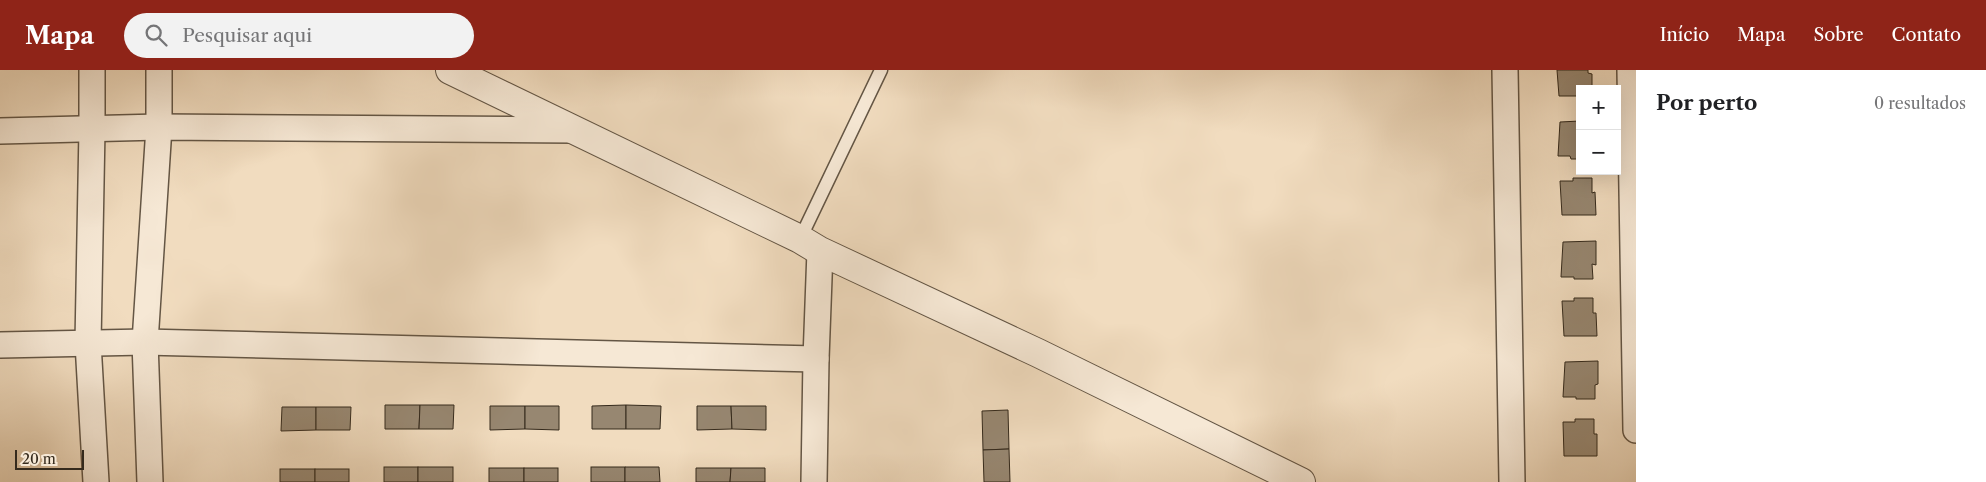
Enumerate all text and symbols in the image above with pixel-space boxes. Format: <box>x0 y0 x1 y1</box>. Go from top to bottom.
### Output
search box <box>124 13 474 58</box>
text: Mapa <box>25 21 94 50</box>
icon: search <box>142 21 170 49</box>
text: Pesquisar aqui <box>182 24 312 47</box>
text: Início <box>1660 24 1709 46</box>
text: Mapa <box>1737 24 1785 46</box>
text: Sobre <box>1813 24 1864 46</box>
text: Contato <box>1892 24 1961 46</box>
map controls <box>1576 85 1621 175</box>
button: + <box>1576 85 1621 130</box>
text: Por perto <box>1656 90 1757 115</box>
text: 0 resultados <box>1874 93 1966 113</box>
button: − <box>1576 130 1621 175</box>
scale bar <box>15 447 84 470</box>
text: 20 m <box>22 450 56 468</box>

